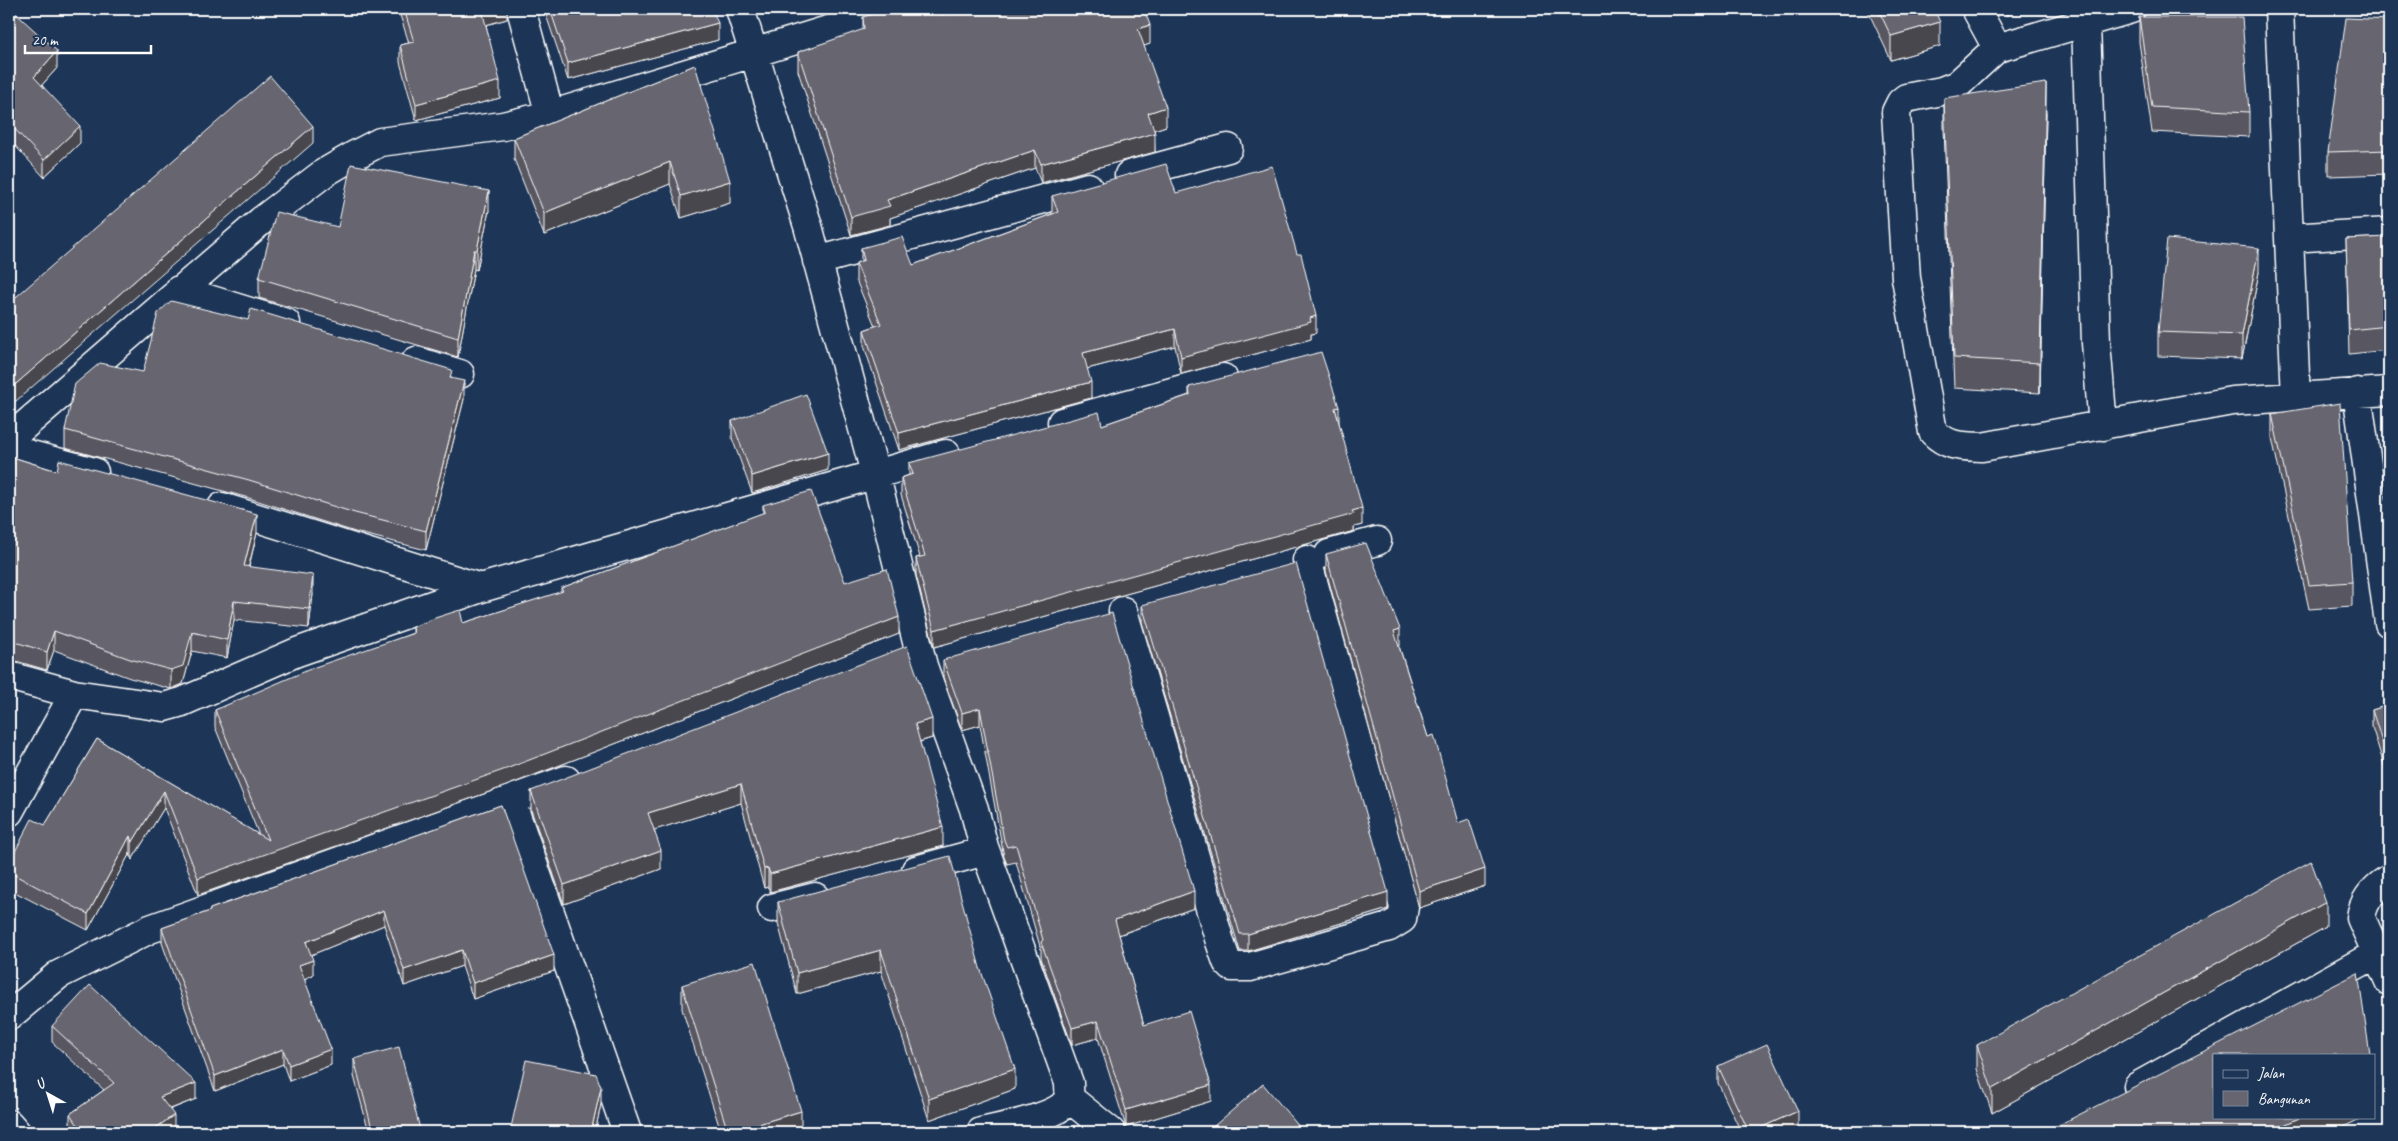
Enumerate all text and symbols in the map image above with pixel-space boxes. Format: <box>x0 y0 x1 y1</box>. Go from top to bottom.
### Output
scale bar <box>25 22 151 54</box>
text: 20 m <box>32 31 59 50</box>
legend <box>2213 1054 2376 1118</box>
text: Jalan <box>2257 1064 2285 1083</box>
north arrow <box>22 1068 72 1118</box>
text: U <box>32 1074 51 1093</box>
text: Bangunan <box>2258 1090 2311 1109</box>

